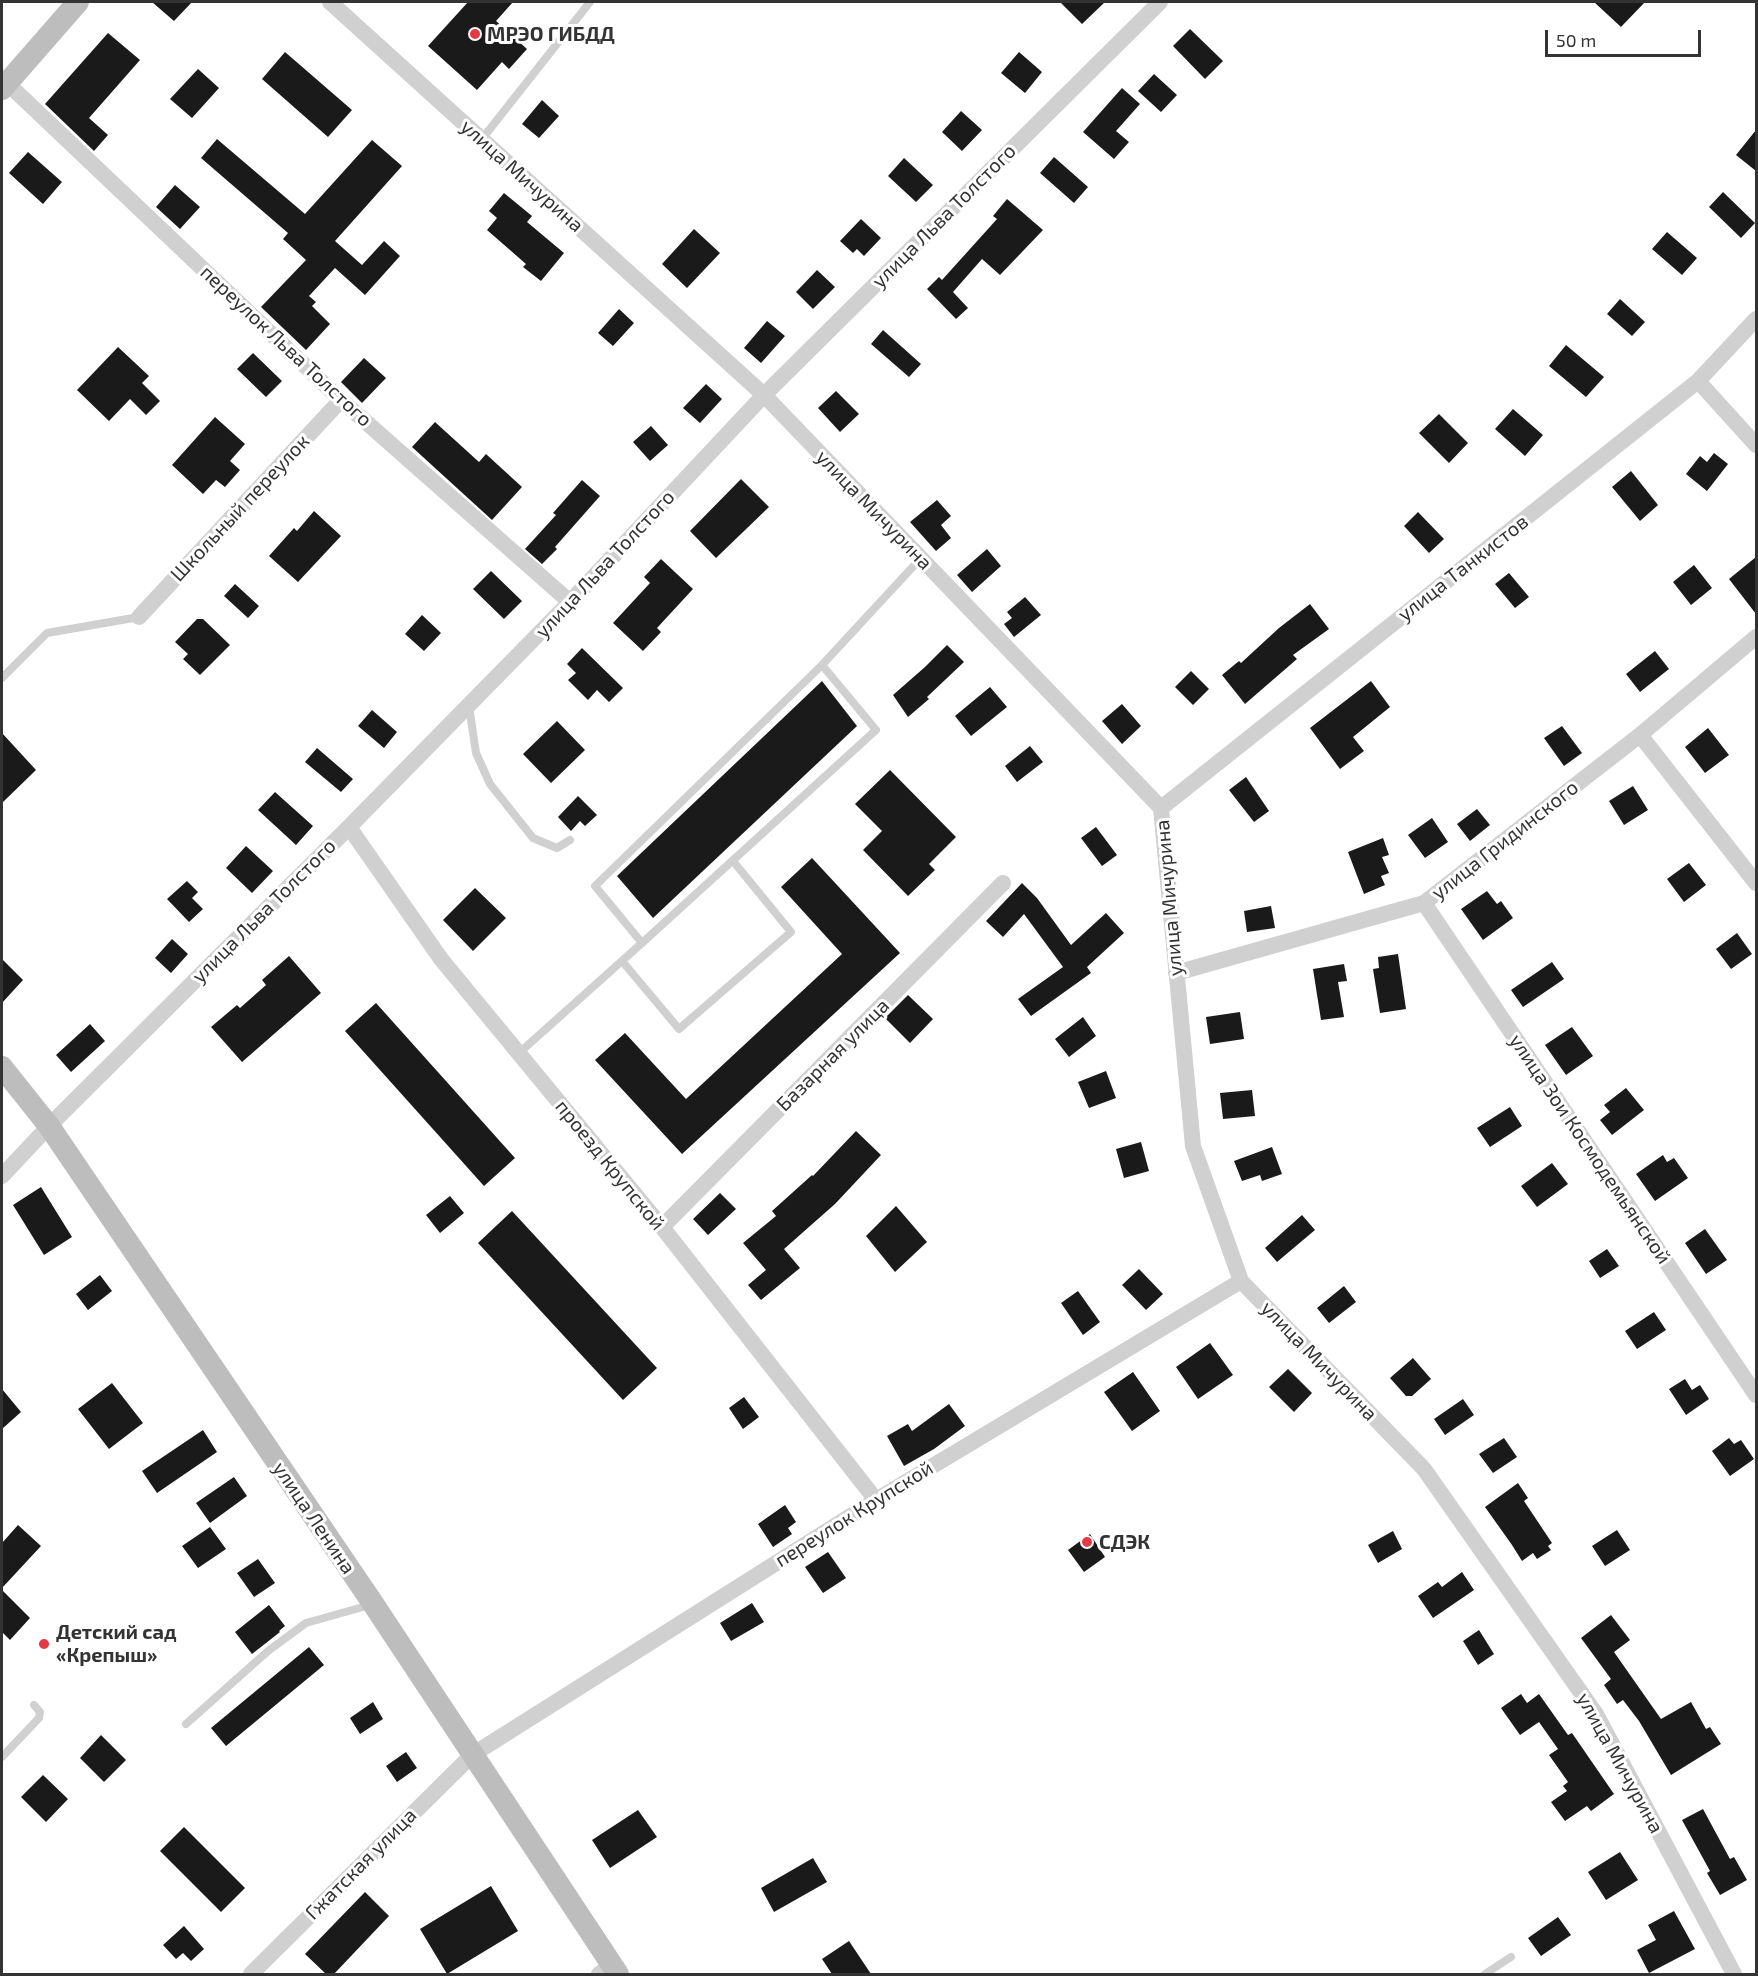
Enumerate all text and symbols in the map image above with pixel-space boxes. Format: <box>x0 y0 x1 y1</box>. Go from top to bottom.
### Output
scale bar <box>1548 18 1704 56</box>
place label: МРЭО ГИБДД <box>487 22 615 46</box>
marker: МРЭО ГИБДД <box>468 27 482 41</box>
text: 50 m <box>1556 29 1596 51</box>
street label: улица Мичурина <box>456 115 588 237</box>
street label: улица Льва Толстого <box>867 139 1021 293</box>
street label: переулок Льва Толстого <box>195 260 377 432</box>
street label: Школьный переулок <box>166 429 314 587</box>
street label: улица Мичурина <box>811 445 937 575</box>
street label: улица Льва Толстого <box>530 485 680 643</box>
street label: улица Танкистов <box>1393 510 1533 626</box>
street label: улица Гридинского <box>1427 775 1583 905</box>
street label: улица Мичурина <box>1150 819 1188 977</box>
street label: улица Льва Толстого <box>187 834 341 988</box>
street label: Базарная улица <box>772 994 894 1116</box>
street label: улица Зои Космодемьянской <box>1504 1030 1676 1268</box>
street label: проезд Крупской <box>550 1095 670 1235</box>
street label: улица Мичурина <box>1256 1296 1382 1426</box>
street label: переулок Крупской <box>771 1456 937 1572</box>
street label: улица Ленина <box>268 1457 360 1579</box>
place label: СДЭК <box>1099 1530 1150 1554</box>
marker: СДЭК <box>1080 1535 1094 1549</box>
place label: Детский сад «Крепыш» <box>56 1620 177 1667</box>
marker: Детский сад «Крепыш» <box>37 1637 51 1651</box>
street label: улица Мичурина <box>1571 1689 1669 1837</box>
street label: Гжатская улица <box>300 1803 422 1925</box>

